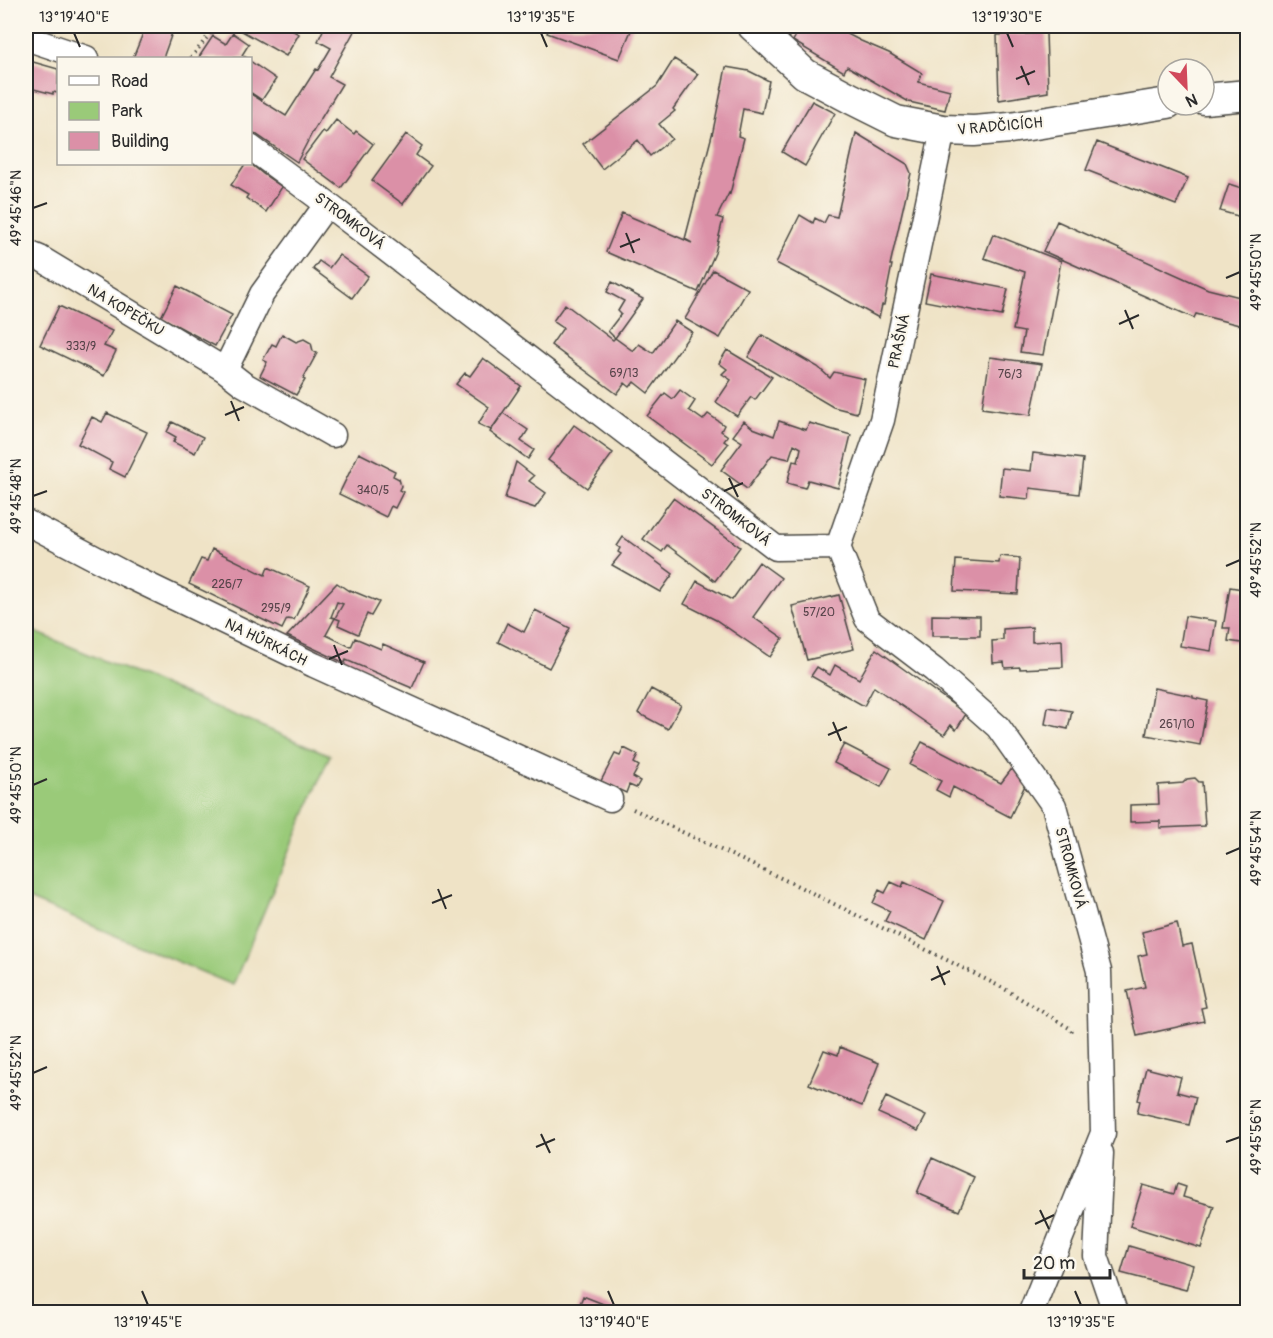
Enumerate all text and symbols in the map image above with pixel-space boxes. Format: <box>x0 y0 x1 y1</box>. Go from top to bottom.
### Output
text: 13°19'40"E <box>39 8 109 27</box>
text: 13°19'35"E <box>507 8 575 27</box>
text: 13°19'30"E <box>972 8 1042 27</box>
legend <box>57 57 252 165</box>
north arrow <box>1156 57 1216 117</box>
text: Road <box>111 70 148 93</box>
text: N <box>1182 89 1200 111</box>
text: Park <box>111 100 143 123</box>
street label: V RADČICÍCH <box>956 113 1044 140</box>
text: Building <box>111 130 169 153</box>
text: 49°45'46"N <box>7 170 26 246</box>
street label: STROMKOVÁ <box>311 189 389 254</box>
text: 49°45'50"N <box>1247 233 1266 311</box>
street label: NA KOPEČKU <box>84 280 168 341</box>
street label: PRAŠNÁ <box>884 312 915 370</box>
house number: 333/9 <box>66 339 96 354</box>
house number: 69/13 <box>610 366 639 381</box>
house number: 76/3 <box>998 367 1022 382</box>
text: 49°45'48"N <box>7 458 26 534</box>
house number: 340/5 <box>357 483 389 498</box>
street label: STROMKOVÁ <box>697 484 775 551</box>
text: 49°45'52"N <box>1247 522 1266 598</box>
house number: 226/7 <box>211 577 243 592</box>
house number: 295/9 <box>261 601 291 616</box>
house number: 57/20 <box>803 605 835 620</box>
street label: NA HŮRKÁCH <box>221 614 310 671</box>
house number: 261/10 <box>1159 717 1195 732</box>
text: 49°45'50"N <box>7 746 26 824</box>
text: 49°45'54"N <box>1247 810 1266 886</box>
street label: STROMKOVÁ <box>1051 825 1091 911</box>
text: 49°45'52"N <box>7 1035 26 1111</box>
text: 49°45'56"N <box>1247 1099 1266 1175</box>
scale bar <box>1024 1242 1110 1280</box>
text: 20 m <box>1033 1252 1075 1275</box>
text: 13°19'45"E <box>114 1313 182 1332</box>
text: 13°19'40"E <box>579 1313 649 1332</box>
text: 13°19'35"E <box>1047 1313 1115 1332</box>

